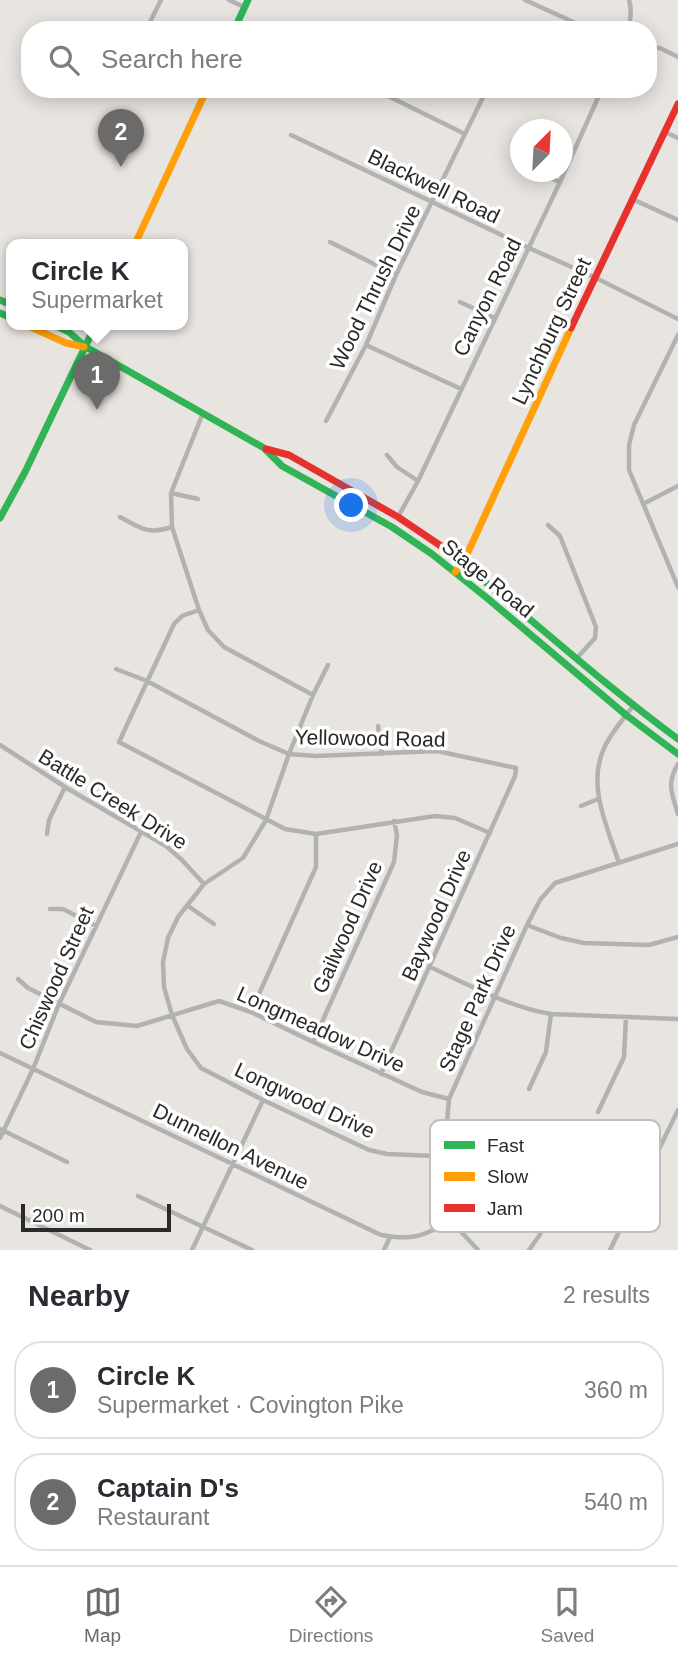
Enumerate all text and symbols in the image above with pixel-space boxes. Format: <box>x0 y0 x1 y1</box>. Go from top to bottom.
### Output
search box <box>21 21 657 98</box>
icon: search <box>45 41 83 79</box>
text: Search here <box>101 44 243 74</box>
pin: 2 <box>98 109 144 167</box>
north arrow <box>510 119 573 182</box>
street label: Blackwell Road <box>364 144 504 228</box>
street label: Wood Thrush Drive <box>325 201 425 373</box>
street label: Canyon Road <box>449 234 525 360</box>
popup <box>6 239 188 330</box>
street label: Lynchburg Street <box>507 254 595 408</box>
text: Circle K <box>31 256 129 286</box>
text: Supermarket <box>31 287 163 313</box>
pin: 1 <box>74 352 120 410</box>
your location <box>334 488 368 522</box>
street label: Stage Road <box>438 534 538 622</box>
street label: Yellowood Road <box>294 725 446 751</box>
street label: Battle Creek Drive <box>35 744 191 854</box>
street label: Baywood Drive <box>397 846 475 984</box>
street label: Gailwood Drive <box>308 857 386 997</box>
street label: Chiswood Street <box>14 903 98 1053</box>
street label: Stage Park Drive <box>434 921 520 1075</box>
street label: Longmeadow Drive <box>234 982 408 1076</box>
street label: Longwood Drive <box>231 1058 379 1142</box>
street label: Dunnellon Avenue <box>150 1098 312 1194</box>
legend <box>430 1120 660 1232</box>
text: Fast <box>487 1135 525 1156</box>
text: Slow <box>487 1166 528 1187</box>
text: Jam <box>487 1198 523 1219</box>
scale bar <box>21 1201 172 1233</box>
text: 200 m <box>32 1205 85 1226</box>
text: Nearby <box>28 1279 130 1312</box>
text: 2 results <box>563 1282 650 1308</box>
text: Circle K <box>97 1361 195 1391</box>
text: 1 <box>47 1377 59 1403</box>
text: 360 m <box>584 1377 648 1403</box>
text: Supermarket · Covington Pike <box>97 1392 404 1418</box>
text: Captain D's <box>97 1473 239 1503</box>
text: 2 <box>47 1489 59 1515</box>
text: 540 m <box>584 1489 648 1515</box>
text: Restaurant <box>97 1504 210 1530</box>
tab: Map <box>84 1583 122 1647</box>
tab: Directions <box>289 1583 373 1647</box>
tab: Saved <box>540 1583 594 1647</box>

